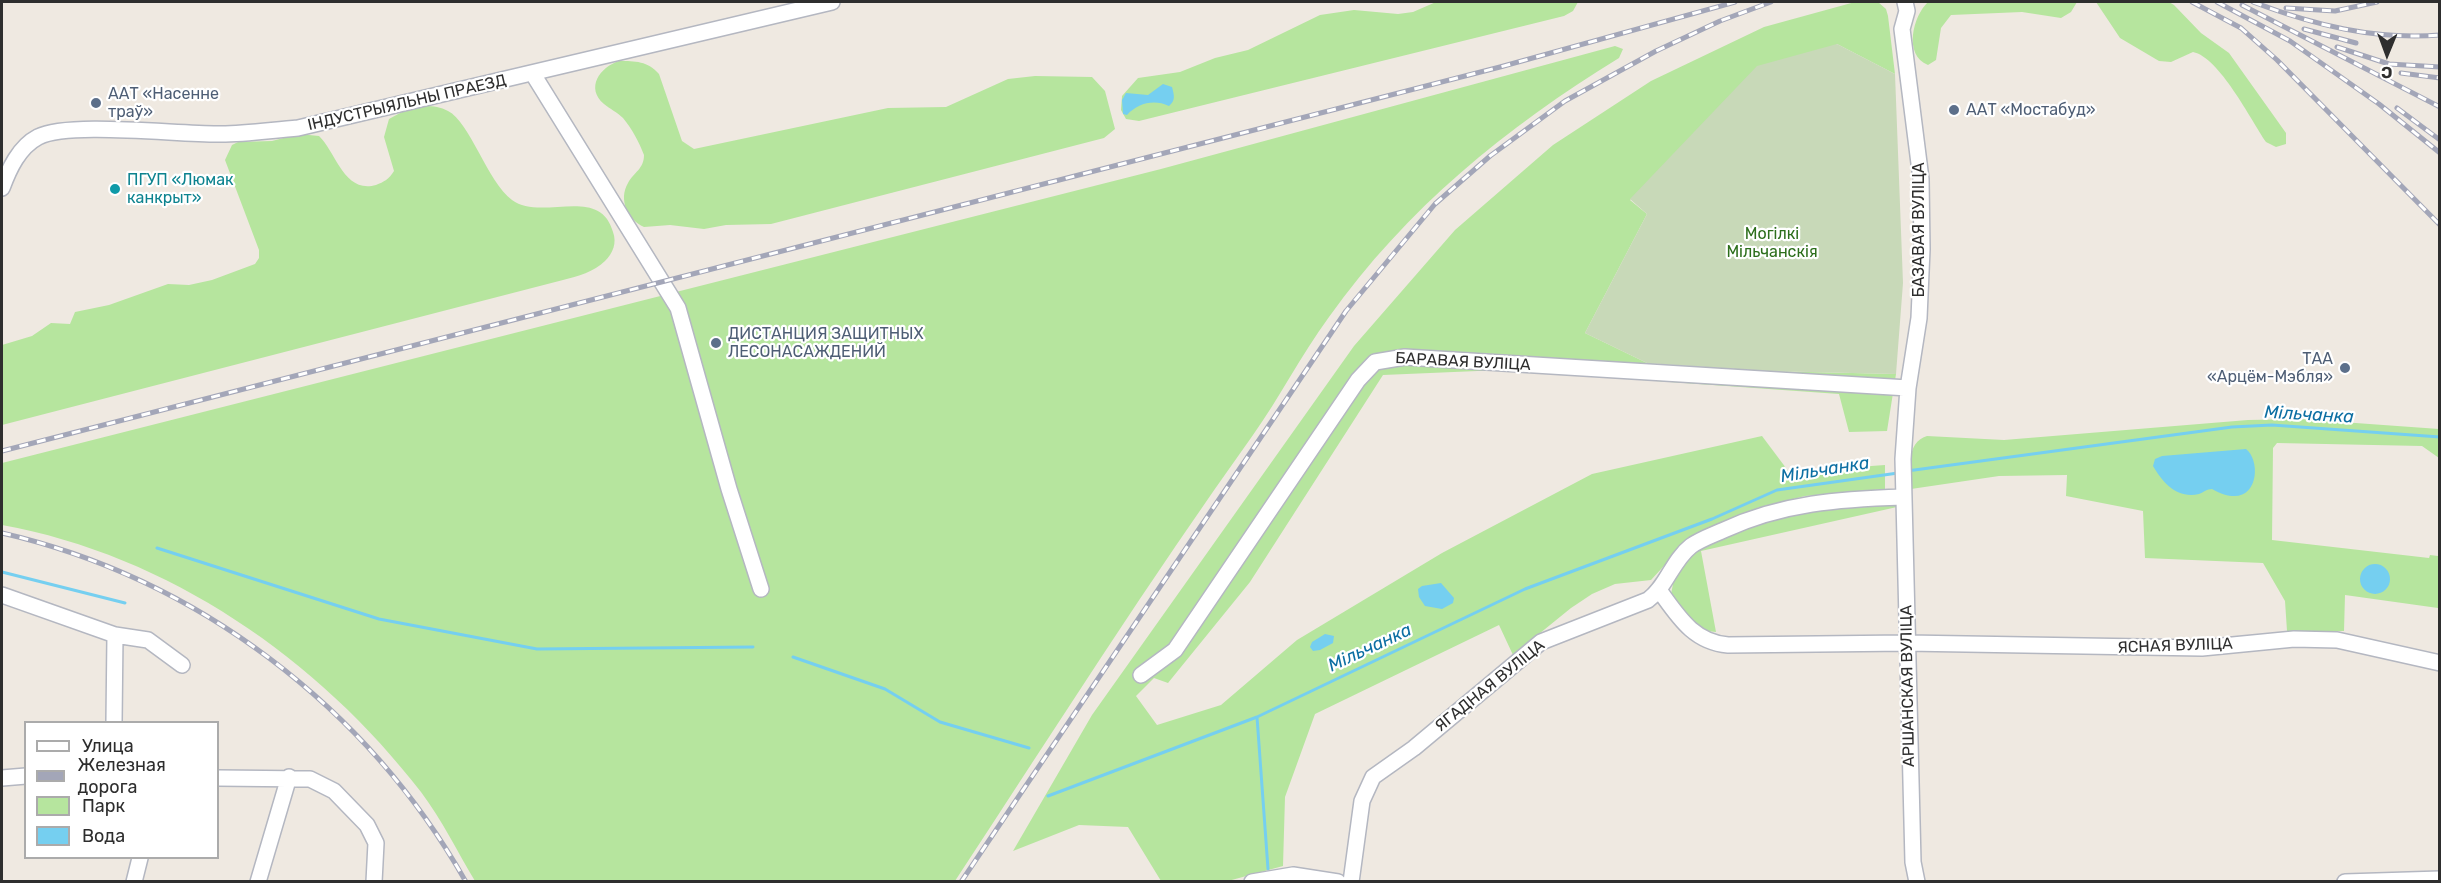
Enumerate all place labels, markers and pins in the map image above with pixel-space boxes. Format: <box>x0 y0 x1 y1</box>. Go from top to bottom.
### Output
place label: ААТ «Насенне траў» <box>108 84 219 122</box>
marker: ААТ «Насенне траў» <box>89 96 103 110</box>
place label: ААТ «Мостабуд» <box>1966 100 2095 120</box>
marker: ААТ «Мостабуд» <box>1947 103 1961 117</box>
place label: ПГУП «Люмак канкрыт» <box>127 170 234 208</box>
marker: ПГУП «Люмак канкрыт» <box>108 182 122 196</box>
place label: ДИСТАНЦИЯ ЗАЩИТНЫХ ЛЕСОНАСАЖДЕНИЙ <box>728 324 924 362</box>
marker: ДИСТАНЦИЯ ЗАЩИТНЫХ ЛЕСОНАСАЖДЕНИЙ <box>709 336 723 350</box>
place label: ТАА «Арцём-Мэбля» <box>2207 349 2333 387</box>
marker: ТАА «Арцём-Мэбля» <box>2338 361 2352 375</box>

